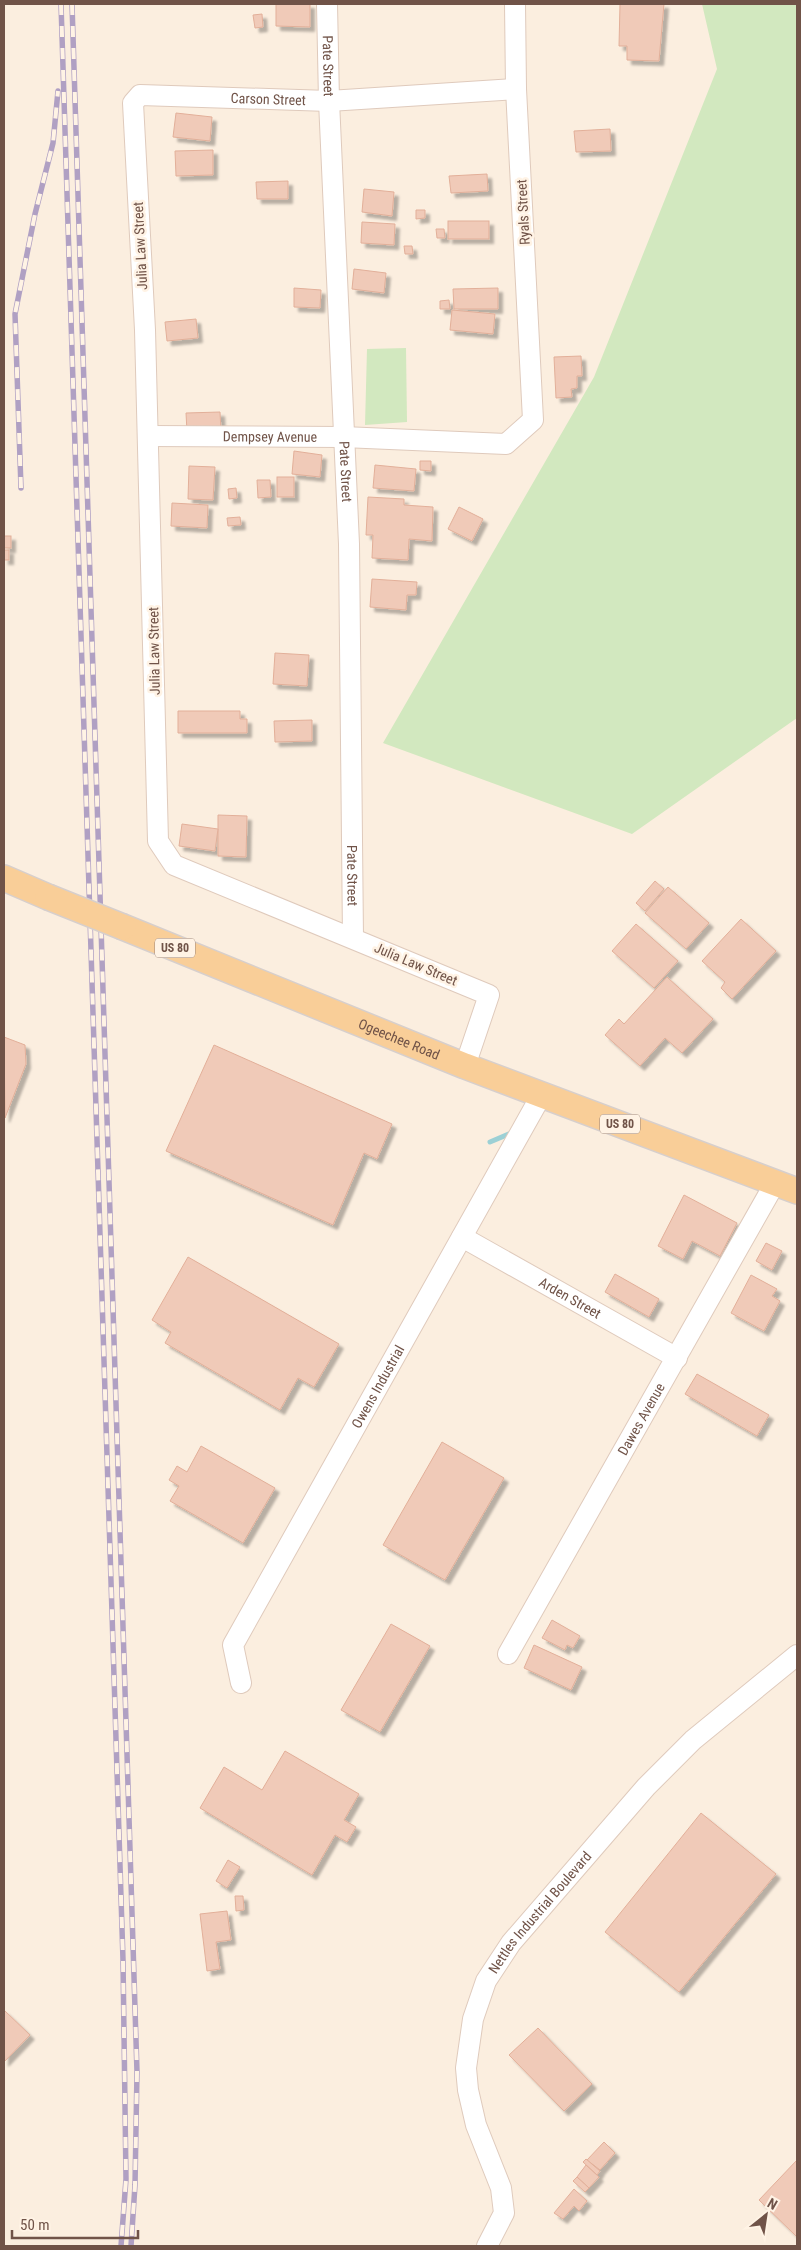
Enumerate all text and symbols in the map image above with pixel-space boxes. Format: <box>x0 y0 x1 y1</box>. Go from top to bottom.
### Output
street label: Pate Street <box>320 35 337 97</box>
street label: Carson Street <box>230 90 306 108</box>
street label: Ryals Street <box>513 179 533 245</box>
street label: Julia Law Street <box>130 201 150 291</box>
street label: Dempsey Avenue <box>223 428 318 445</box>
street label: Pate Street <box>336 441 355 503</box>
street label: Julia Law Street <box>145 607 163 695</box>
street label: Pate Street <box>344 845 361 906</box>
road number: US 80 <box>155 938 195 958</box>
street label: Julia Law Street <box>372 939 460 989</box>
street label: Ogeechee Road <box>356 1016 442 1063</box>
road number: US 80 <box>600 1114 640 1134</box>
street label: Arden Street <box>536 1274 604 1322</box>
street label: Owens Industrial <box>348 1342 407 1431</box>
street label: Dawes Avenue <box>614 1380 668 1458</box>
street label: Nettles Industrial Boulevard <box>485 1848 594 1976</box>
north arrow <box>741 2190 791 2240</box>
text: N <box>765 2195 780 2213</box>
scale bar <box>12 2208 139 2240</box>
text: 50 m <box>20 2216 50 2234</box>

